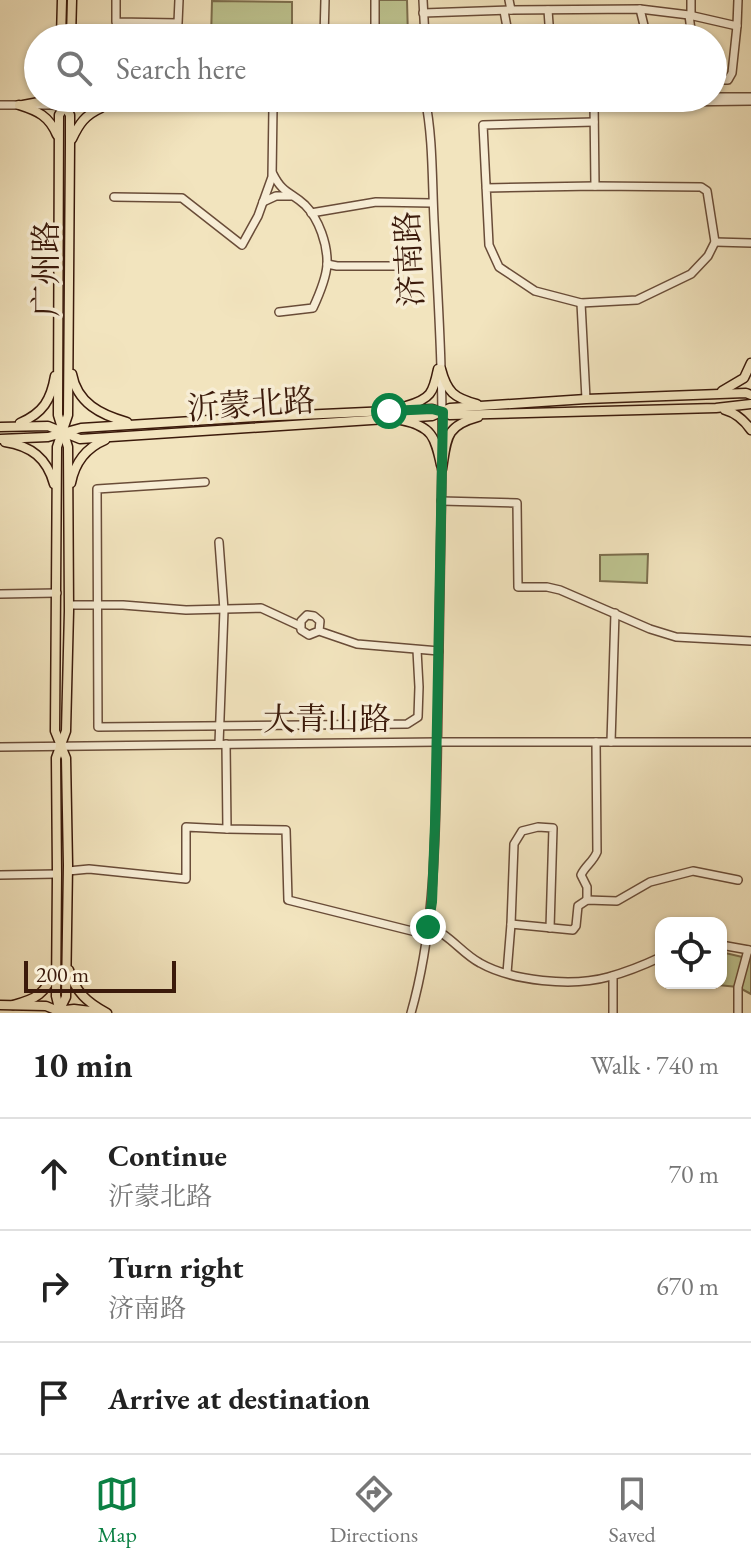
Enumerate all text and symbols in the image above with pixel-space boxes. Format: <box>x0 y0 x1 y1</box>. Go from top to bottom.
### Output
search box <box>24 24 727 112</box>
icon: search <box>52 46 96 90</box>
text: Search here <box>116 49 246 88</box>
street label: 济南路 <box>386 210 432 308</box>
street label: 广州路 <box>25 221 67 317</box>
street label: 沂蒙北路 <box>186 379 316 429</box>
route start <box>371 393 407 429</box>
street label: 大青山路 <box>263 698 391 740</box>
route end <box>410 909 446 945</box>
map controls <box>655 917 727 989</box>
button: locate <box>655 917 727 989</box>
scale bar <box>24 957 176 993</box>
text: 200 m <box>36 960 89 989</box>
text: 10 min <box>32 1043 133 1087</box>
text: Walk · 740 m <box>591 1048 719 1082</box>
text: Continue <box>108 1136 227 1175</box>
icon: ahead <box>32 1152 76 1196</box>
text: 70 m <box>669 1157 719 1191</box>
text: 沂蒙北路 <box>108 1179 212 1213</box>
text: Turn right <box>108 1248 244 1287</box>
icon: right <box>32 1264 76 1308</box>
text: 670 m <box>656 1269 719 1303</box>
text: 济南路 <box>108 1291 186 1325</box>
icon: arrive <box>32 1376 76 1420</box>
text: Arrive at destination <box>108 1379 370 1418</box>
tab: Map <box>95 1472 139 1549</box>
tab: Directions <box>330 1472 418 1549</box>
tab: Saved <box>609 1472 656 1549</box>

